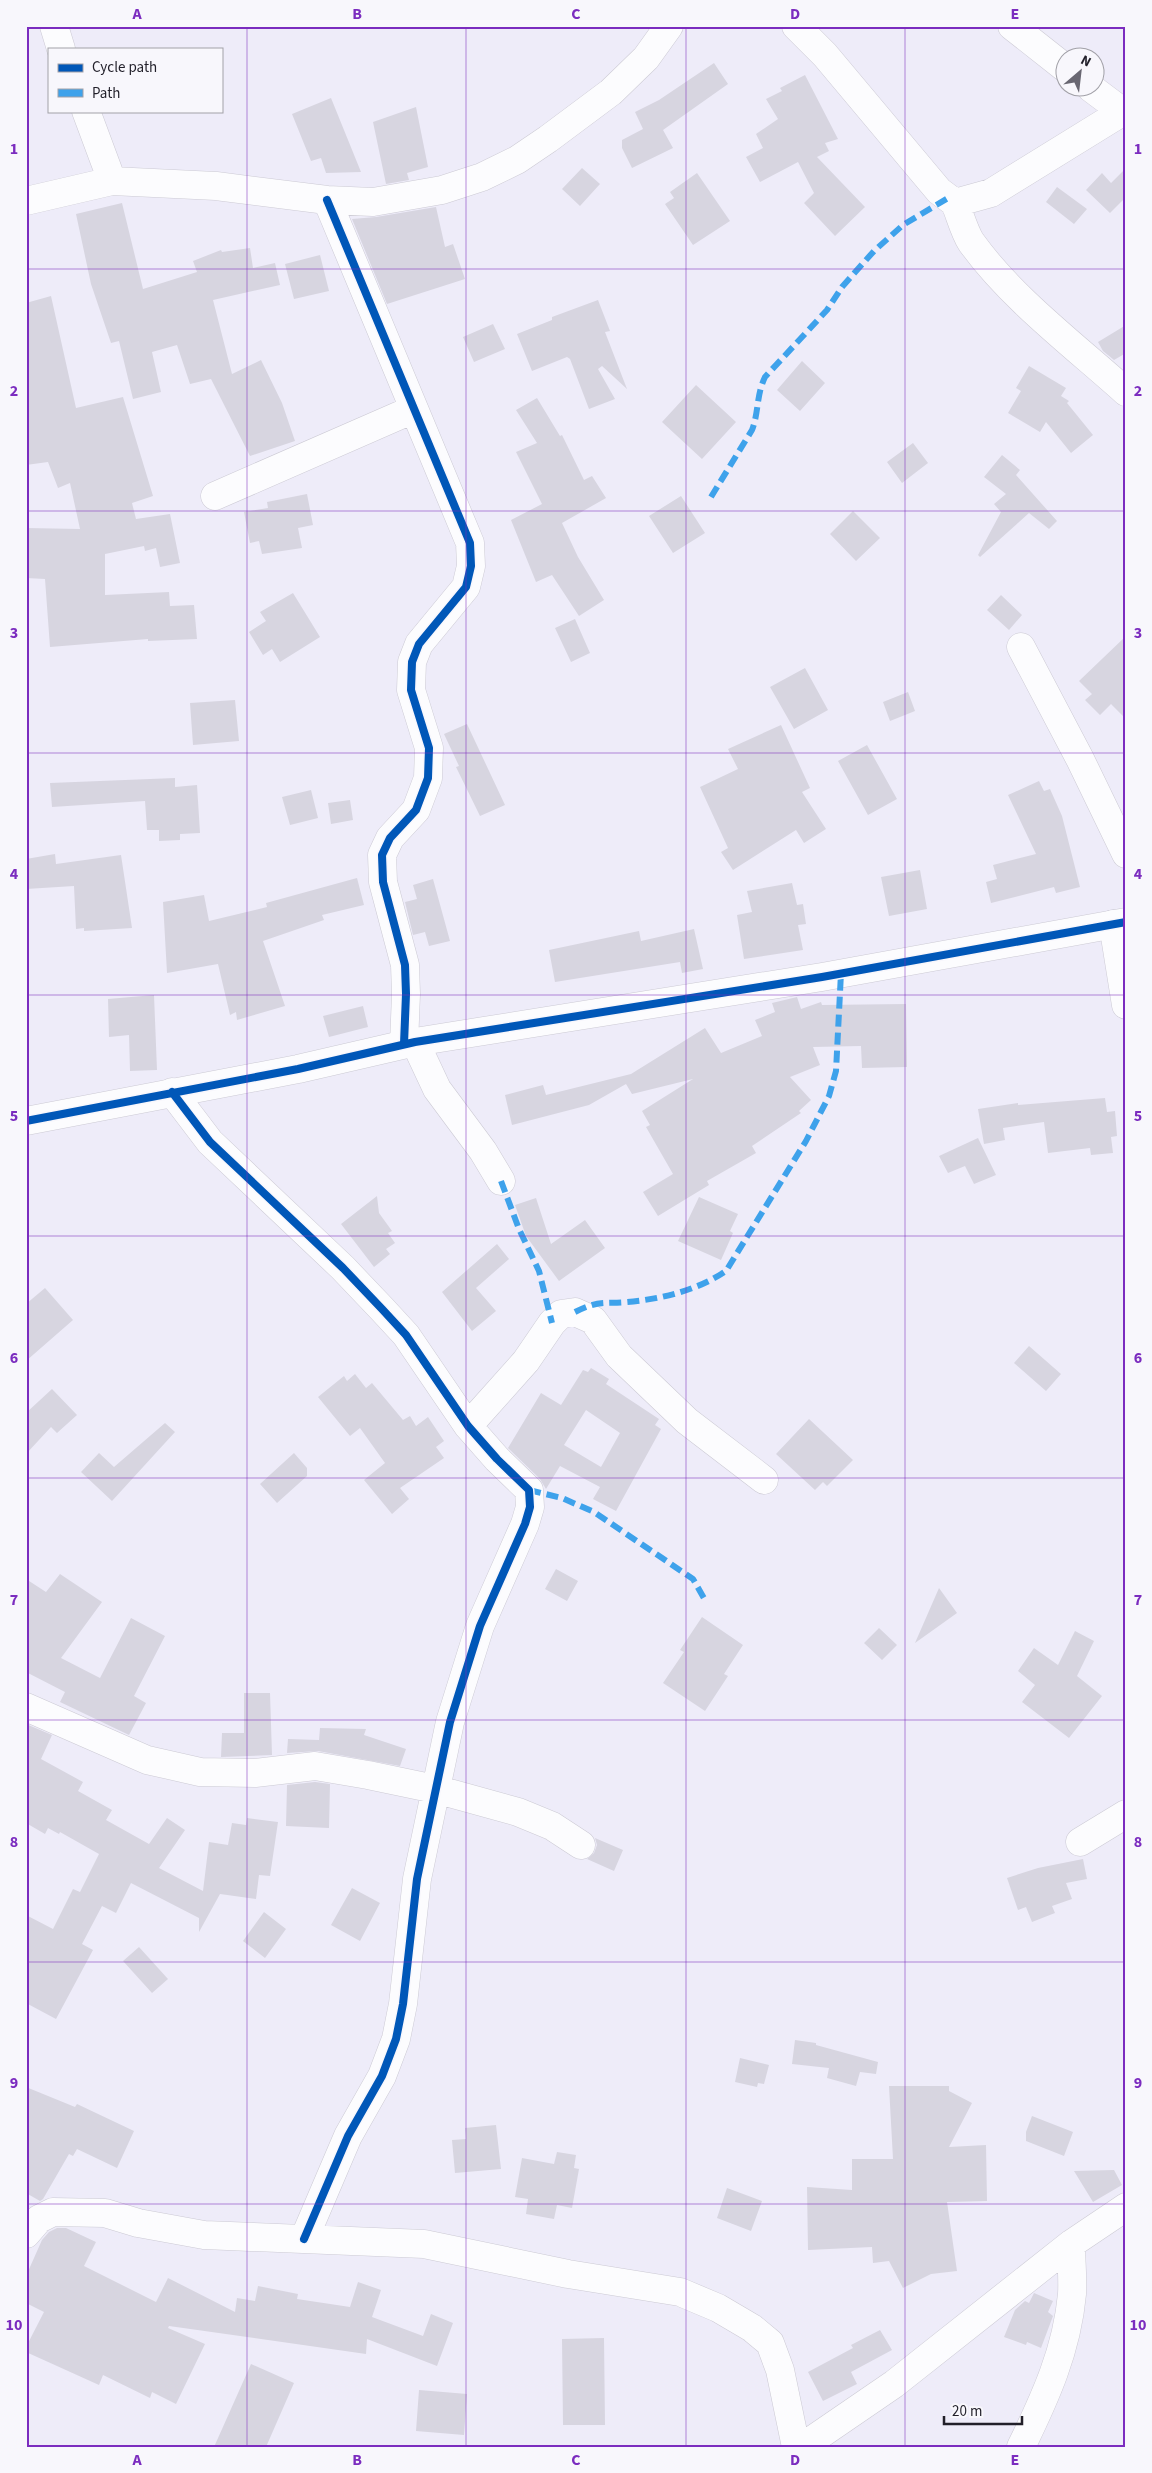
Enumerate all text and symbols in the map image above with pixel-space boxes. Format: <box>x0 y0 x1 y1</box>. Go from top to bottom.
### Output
text: A <box>131 3 142 25</box>
text: B <box>352 3 362 25</box>
text: C <box>571 3 581 25</box>
text: D <box>790 3 800 25</box>
text: E <box>1011 3 1019 25</box>
legend <box>48 48 222 112</box>
north arrow <box>1054 48 1104 98</box>
text: N <box>1077 50 1094 72</box>
text: Cycle path <box>92 57 157 78</box>
text: Path <box>92 83 120 104</box>
text: 1 <box>10 138 18 160</box>
text: 1 <box>1134 138 1142 160</box>
text: 2 <box>10 380 18 402</box>
text: 2 <box>1134 380 1142 402</box>
text: 3 <box>10 622 18 644</box>
text: 3 <box>1134 622 1142 644</box>
text: 4 <box>10 863 19 885</box>
text: 4 <box>1134 863 1143 885</box>
text: 5 <box>10 1105 18 1127</box>
text: 5 <box>1134 1105 1142 1127</box>
text: 6 <box>10 1347 18 1369</box>
text: 6 <box>1134 1347 1142 1369</box>
text: 7 <box>10 1589 18 1611</box>
text: 7 <box>1134 1589 1142 1611</box>
text: 8 <box>10 1831 18 1853</box>
text: 8 <box>1134 1831 1142 1853</box>
text: 9 <box>10 2072 18 2094</box>
text: 9 <box>1134 2072 1142 2094</box>
text: 10 <box>6 2314 22 2336</box>
text: 10 <box>1130 2314 1146 2336</box>
scale bar <box>944 2393 1022 2425</box>
text: 20 m <box>952 2401 982 2422</box>
text: A <box>131 2449 142 2471</box>
text: B <box>352 2449 362 2471</box>
text: C <box>571 2449 581 2471</box>
text: D <box>790 2449 800 2471</box>
text: E <box>1011 2449 1019 2471</box>

